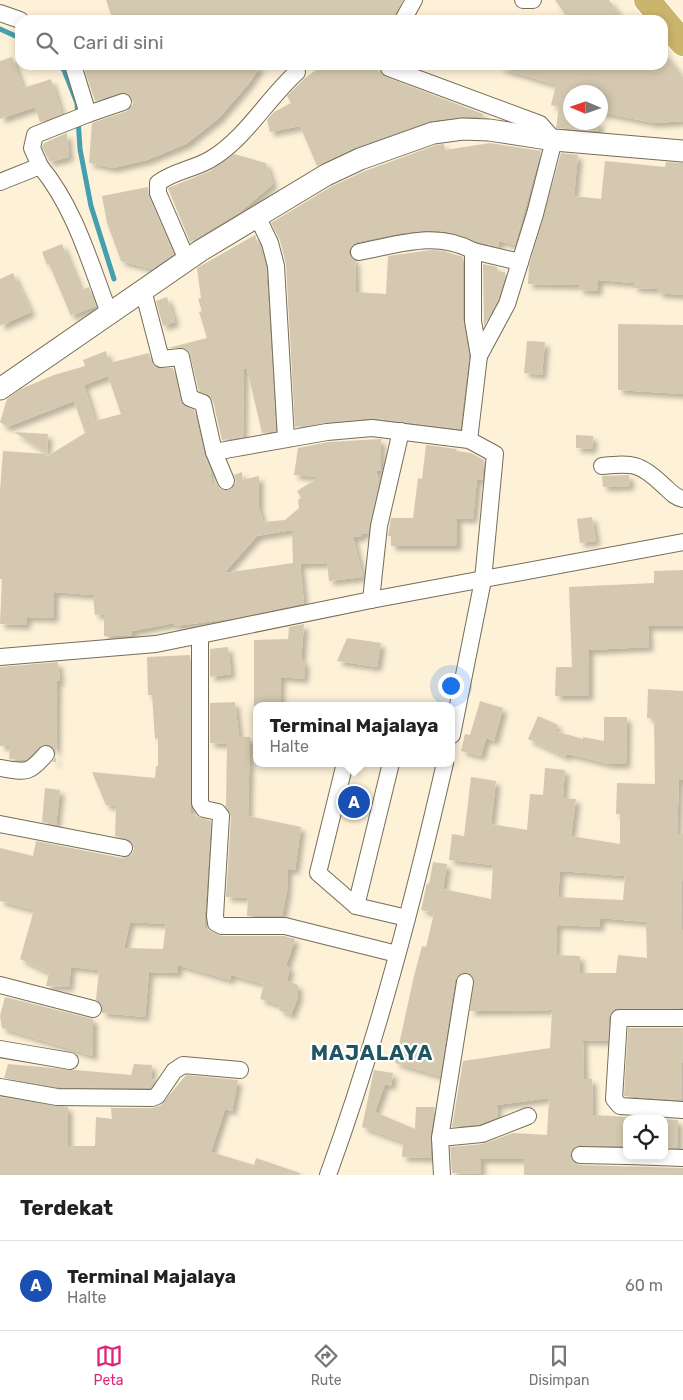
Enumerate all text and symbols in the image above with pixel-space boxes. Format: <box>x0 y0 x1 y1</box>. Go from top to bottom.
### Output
search box <box>15 15 668 70</box>
icon: search <box>33 29 61 57</box>
text: Cari di sini <box>73 31 164 54</box>
north arrow <box>563 85 608 130</box>
your location <box>438 673 464 699</box>
popup <box>253 702 455 767</box>
text: Terminal Majalaya <box>270 714 438 737</box>
text: Halte <box>270 737 309 756</box>
pin: A <box>338 783 370 821</box>
district label: MAJALAYA <box>311 1040 433 1065</box>
map controls <box>623 1115 668 1160</box>
button: locate <box>623 1115 668 1160</box>
text: Terdekat <box>20 1195 113 1220</box>
text: Terminal Majalaya <box>67 1265 236 1288</box>
text: A <box>30 1276 42 1295</box>
text: 60 m <box>625 1276 663 1295</box>
text: Halte <box>67 1288 106 1307</box>
tab: Peta <box>94 1342 123 1389</box>
tab: Rute <box>311 1342 342 1389</box>
tab: Disimpan <box>529 1342 589 1389</box>

